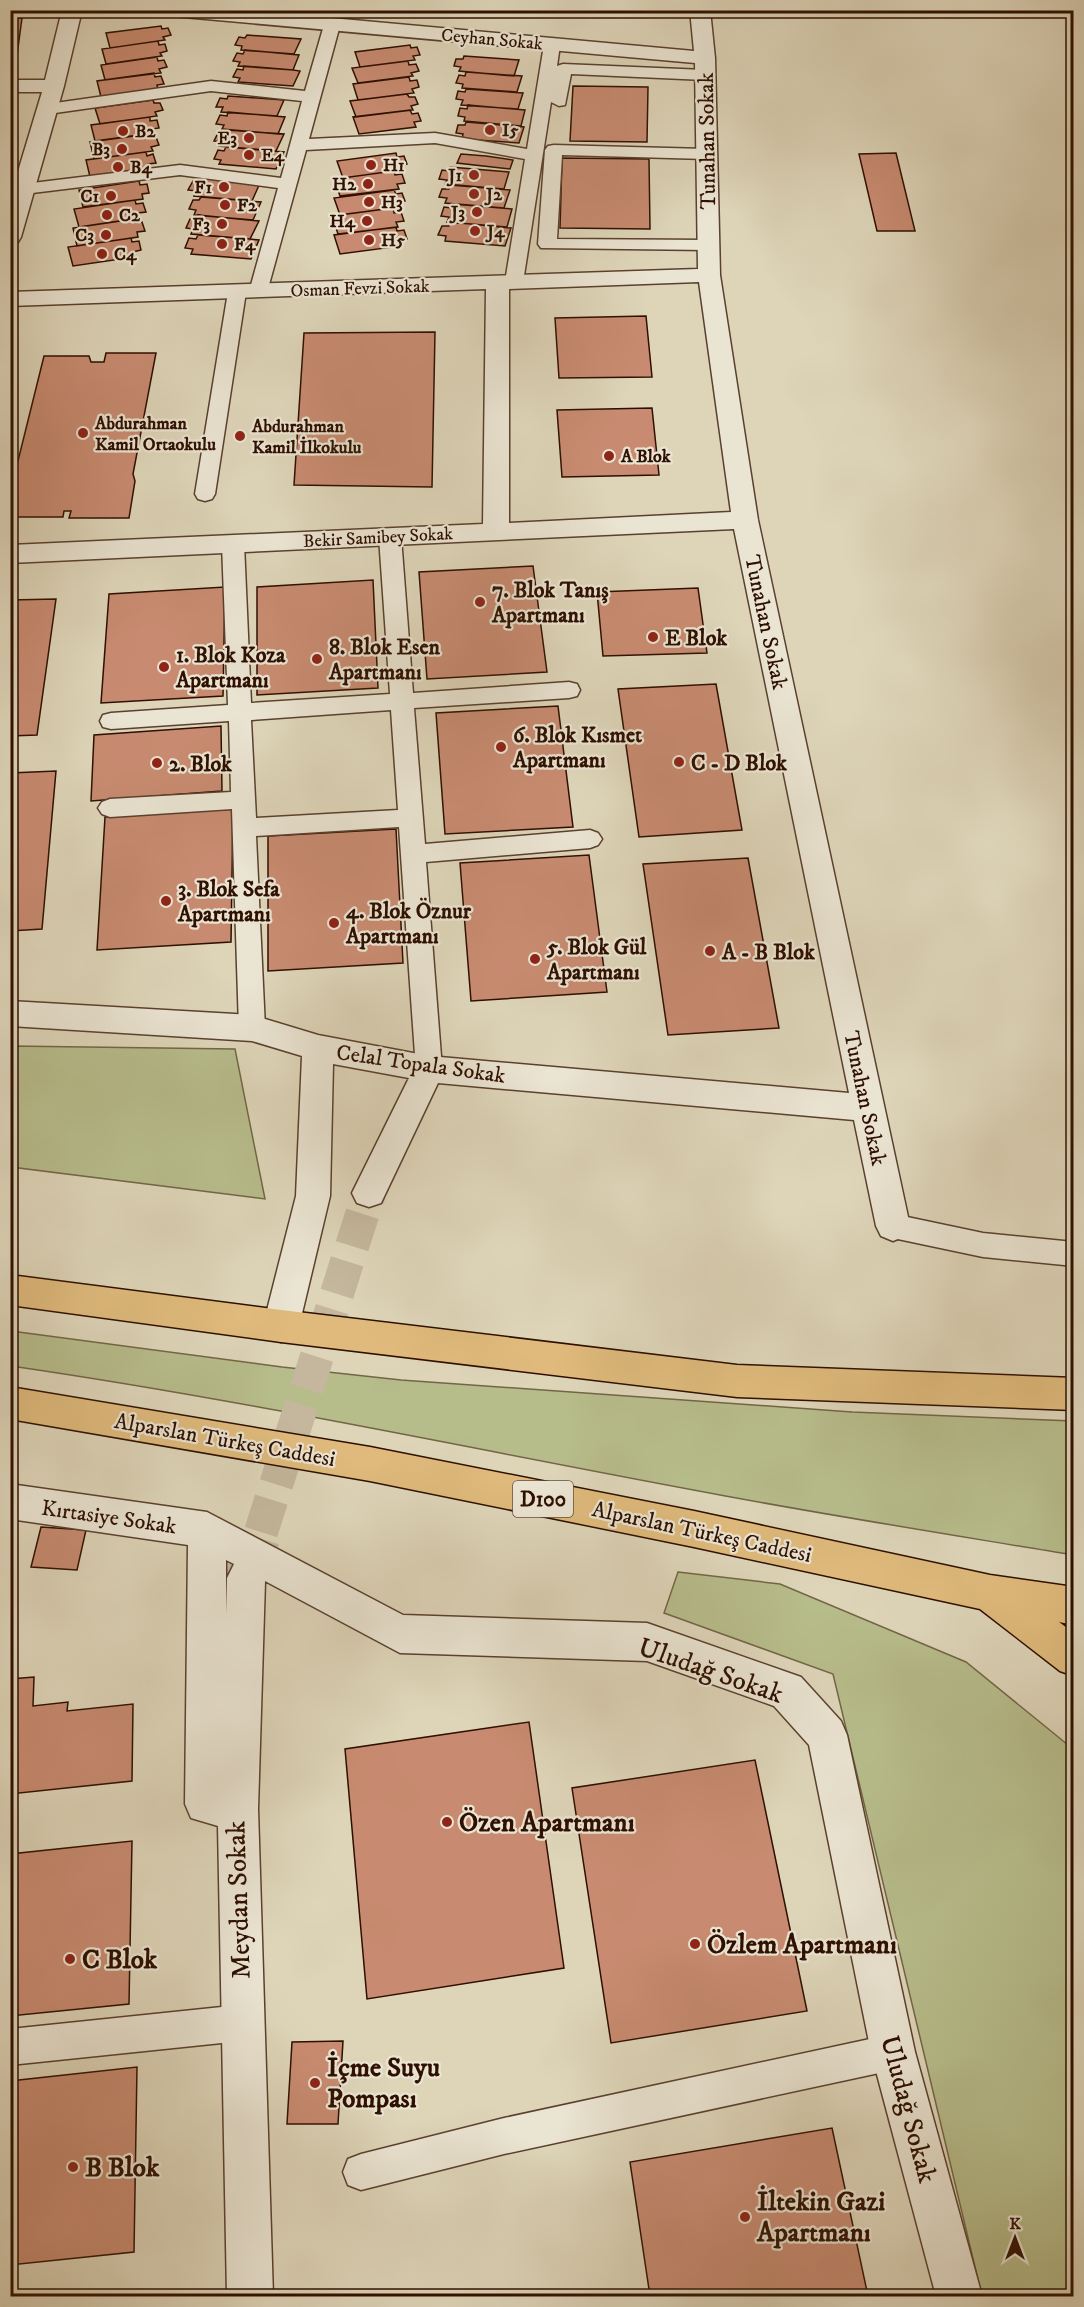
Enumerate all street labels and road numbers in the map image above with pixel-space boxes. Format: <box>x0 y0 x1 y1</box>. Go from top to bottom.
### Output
street label: Ceyhan Sokak <box>440 25 544 55</box>
street label: Tunahan Sokak <box>693 72 722 210</box>
street label: Osman Fevzi Sokak <box>290 276 430 302</box>
street label: Bekir Samibey Sokak <box>303 523 454 553</box>
street label: Tunahan Sokak <box>738 553 793 692</box>
street label: Tunahan Sokak <box>837 1029 892 1168</box>
street label: Celal Topala Sokak <box>335 1039 507 1090</box>
street label: Alparslan Türkeş Caddesi <box>112 1408 337 1473</box>
road number: D100 <box>513 1481 573 1517</box>
street label: Kırtasiye Sokak <box>39 1495 178 1540</box>
street label: Alparslan Türkeş Caddesi <box>590 1496 814 1569</box>
street label: Uludağ Sokak <box>634 1630 788 1712</box>
street label: Meydan Sokak <box>219 1820 259 1980</box>
street label: Uludağ Sokak <box>872 2032 944 2187</box>

